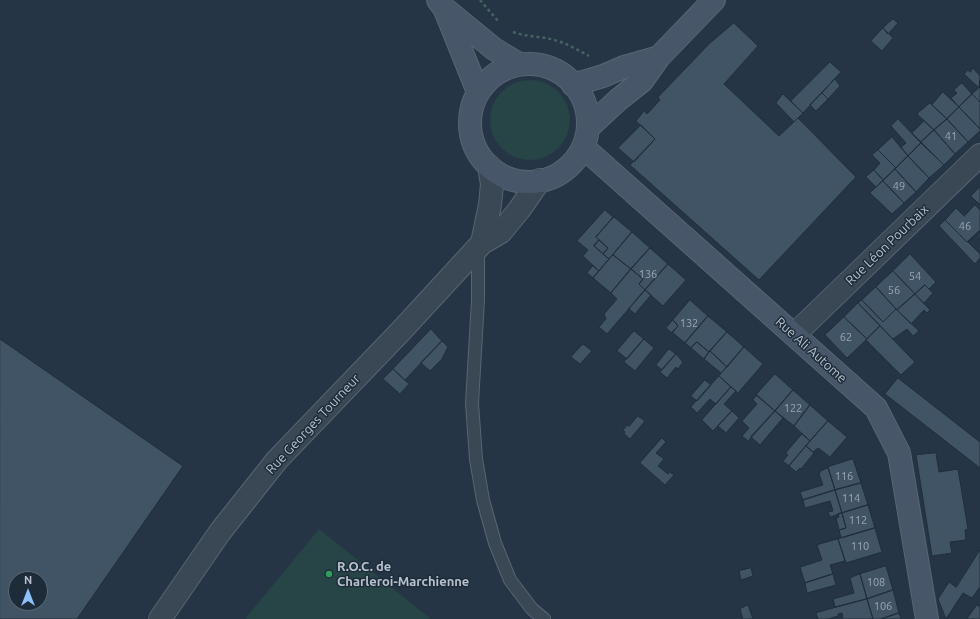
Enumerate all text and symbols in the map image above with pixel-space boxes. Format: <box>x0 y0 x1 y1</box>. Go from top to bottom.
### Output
house number: 41 <box>945 129 957 143</box>
house number: 49 <box>893 179 905 193</box>
street label: Rue Léon Pourbaix <box>842 202 932 288</box>
house number: 46 <box>959 219 971 233</box>
house number: 136 <box>639 267 657 281</box>
house number: 54 <box>909 269 921 283</box>
house number: 56 <box>888 283 900 297</box>
street label: Rue Ali Autome <box>772 314 850 386</box>
house number: 132 <box>680 316 698 330</box>
house number: 62 <box>840 330 852 344</box>
street label: Rue Georges Tourneur <box>263 371 363 477</box>
house number: 122 <box>784 401 802 415</box>
house number: 116 <box>835 469 853 483</box>
house number: 114 <box>842 491 860 505</box>
house number: 112 <box>849 513 867 527</box>
house number: 110 <box>851 539 869 553</box>
place label: R.O.C. de Charleroi-Marchienne <box>337 559 469 590</box>
marker: R.O.C. de Charleroi-Marchienne <box>324 569 334 579</box>
north arrow <box>8 571 48 611</box>
text: N <box>24 574 32 586</box>
house number: 108 <box>867 575 885 589</box>
house number: 106 <box>874 599 892 613</box>

